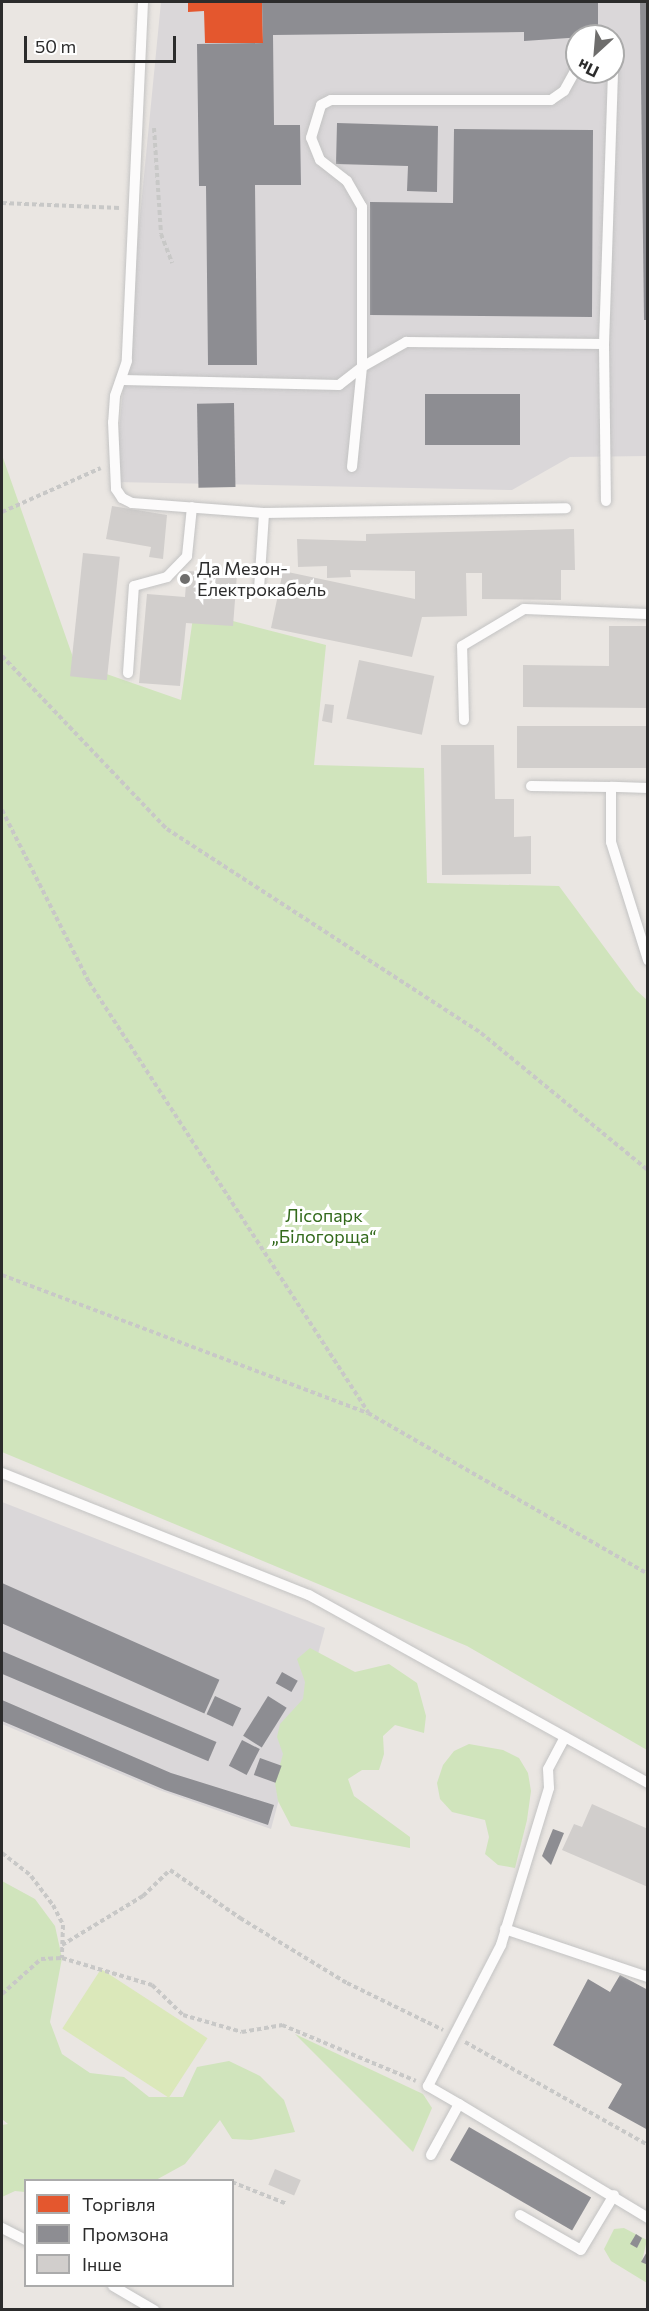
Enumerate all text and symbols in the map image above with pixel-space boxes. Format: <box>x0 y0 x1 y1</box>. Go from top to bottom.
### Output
scale bar <box>27 24 178 62</box>
north arrow <box>565 24 625 84</box>
text: 50 m <box>35 35 76 57</box>
text: Пн <box>574 56 601 82</box>
place label: Да Мезон- Електрокабель <box>197 558 326 600</box>
marker: Да Мезон- Електрокабель <box>178 572 192 586</box>
park label: Лісопарк „Білогорща“ <box>271 1205 377 1248</box>
legend <box>24 2179 234 2287</box>
text: Торгівля <box>82 2193 155 2215</box>
text: Промзона <box>82 2223 169 2245</box>
text: Інше <box>82 2253 122 2275</box>

